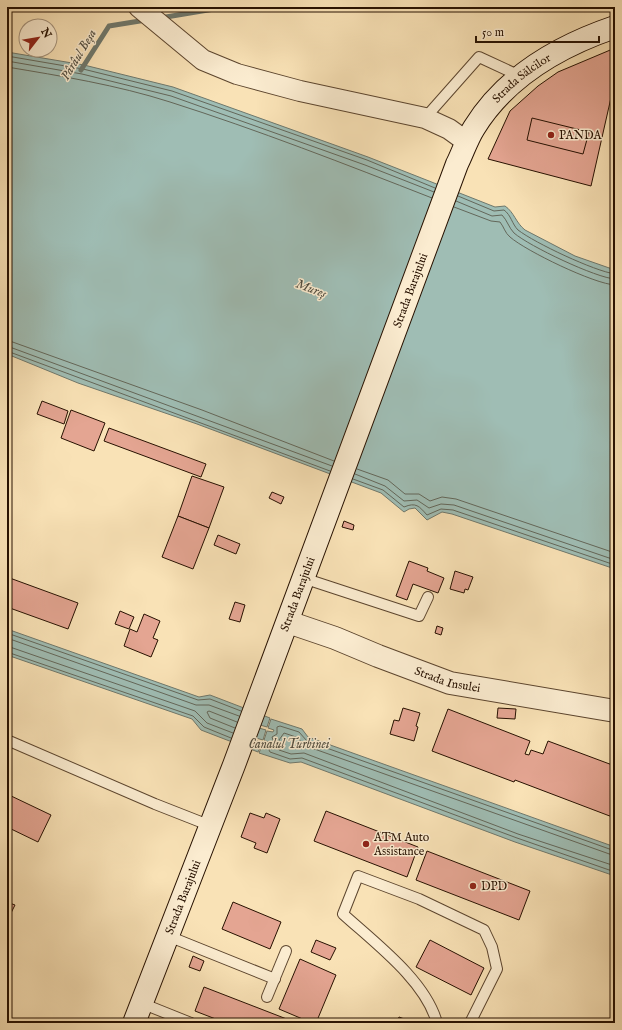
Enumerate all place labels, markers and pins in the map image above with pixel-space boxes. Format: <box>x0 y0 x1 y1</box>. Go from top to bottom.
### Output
place label: PANDA <box>559 128 603 143</box>
marker: PANDA <box>546 130 556 140</box>
place label: ATM Auto Assistance <box>373 830 430 859</box>
marker: ATM Auto Assistance <box>361 839 371 849</box>
place label: DPD <box>481 879 507 894</box>
marker: DPD <box>468 881 478 891</box>

